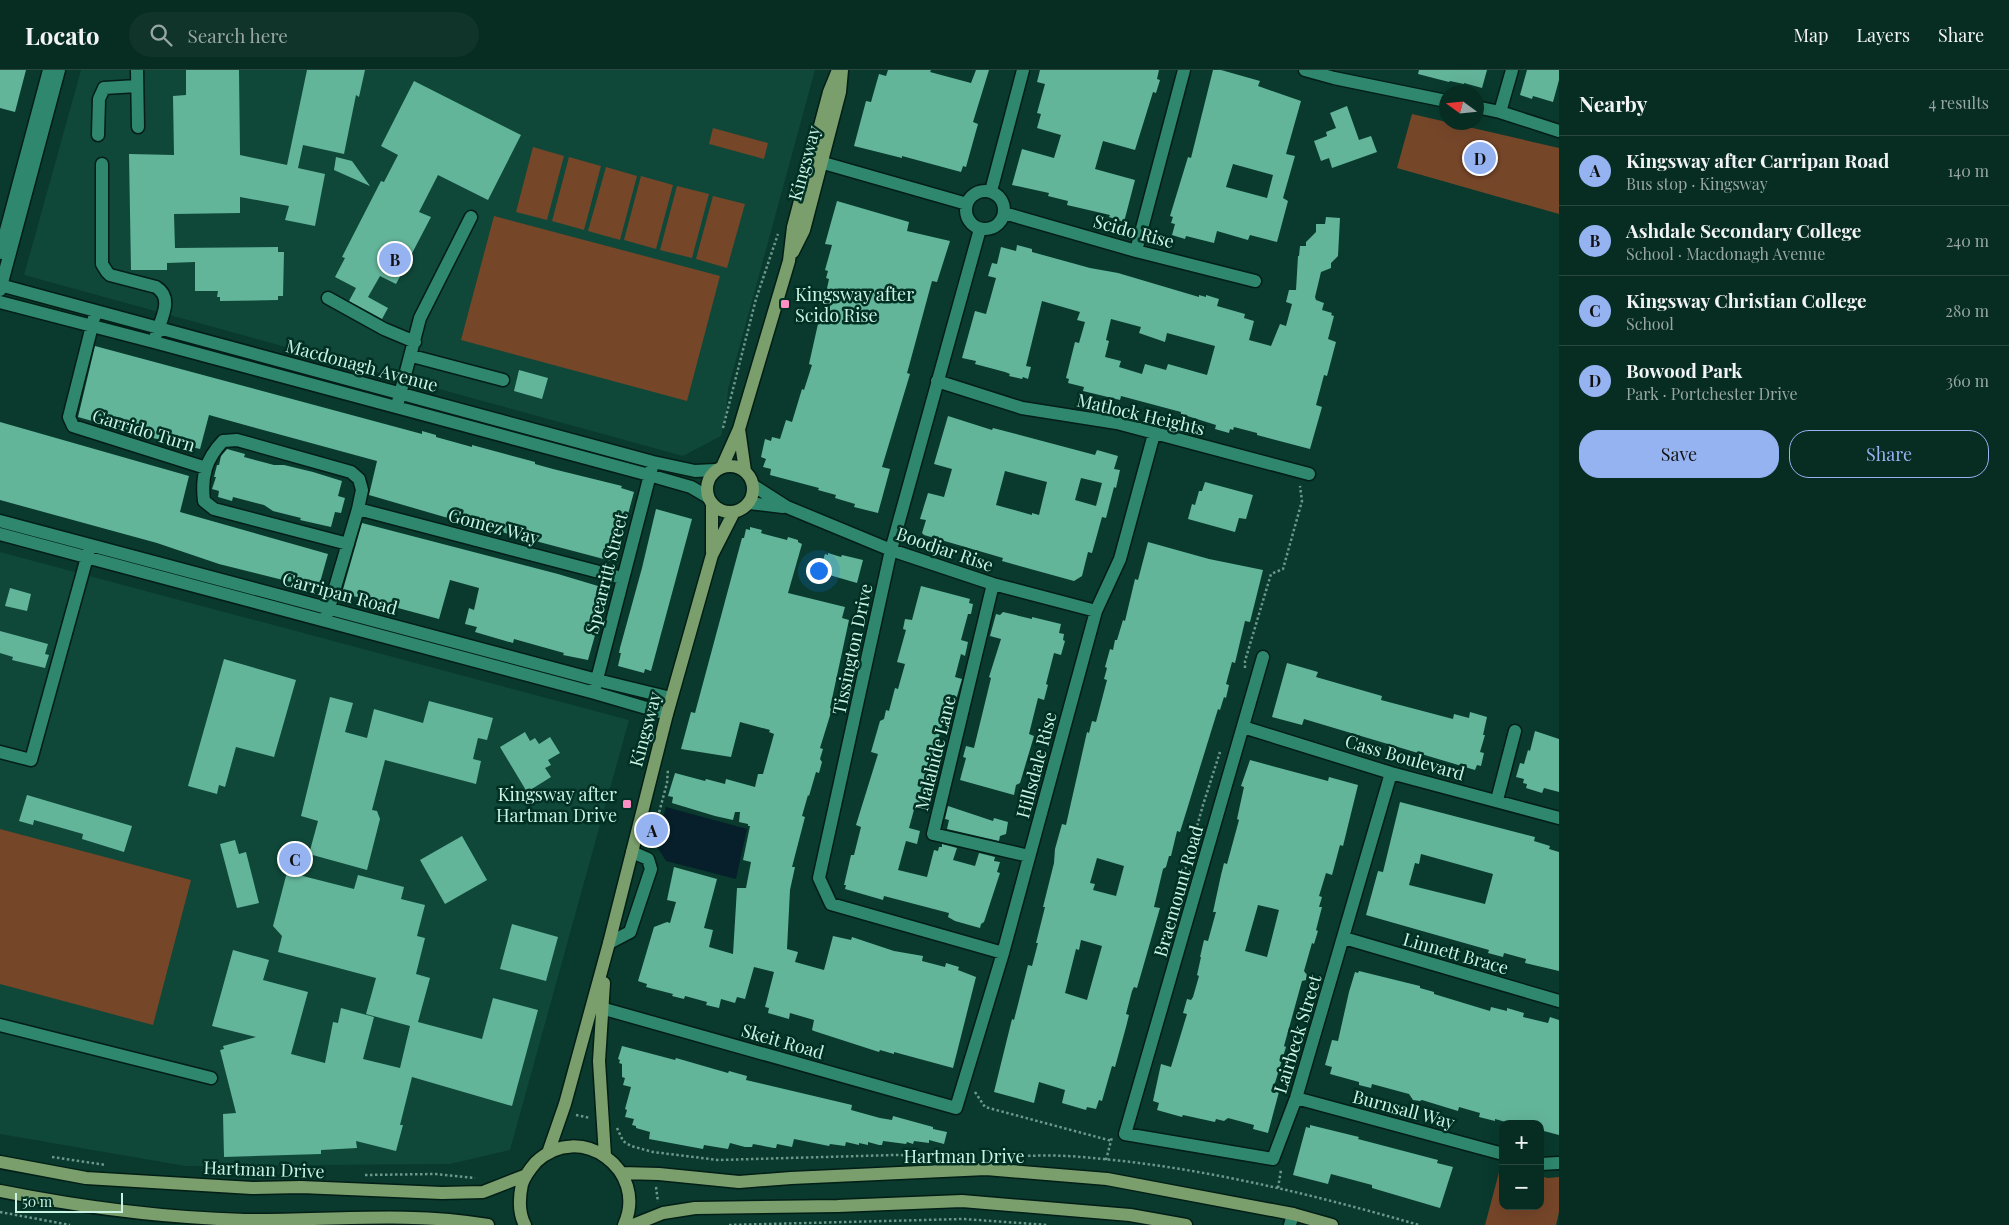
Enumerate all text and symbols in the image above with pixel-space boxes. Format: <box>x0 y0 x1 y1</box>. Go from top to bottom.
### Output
search box <box>129 12 479 57</box>
text: Locato <box>25 19 99 51</box>
icon: search <box>147 21 175 49</box>
text: Search here <box>187 22 288 48</box>
text: Map <box>1793 23 1828 47</box>
text: Layers <box>1856 23 1910 47</box>
text: Share <box>1938 23 1984 47</box>
north arrow <box>1439 85 1484 130</box>
text: Nearby <box>1579 89 1648 117</box>
text: 4 results <box>1928 92 1989 113</box>
street label: Kingsway <box>782 123 826 203</box>
pin: D <box>1464 139 1496 177</box>
text: Kingsway after Carripan Road <box>1626 147 1889 173</box>
text: A <box>1590 160 1600 181</box>
text: 140 m <box>1947 160 1989 181</box>
text: Bus stop · Kingsway <box>1626 173 1768 194</box>
street label: Scido Rise <box>1091 209 1177 253</box>
text: Ashdale Secondary College <box>1626 217 1861 243</box>
text: B <box>1590 230 1600 251</box>
text: 240 m <box>1946 230 1989 251</box>
pin: B <box>379 240 411 278</box>
text: School · Macdonagh Avenue <box>1626 243 1825 264</box>
place label: Kingsway after Scido Rise <box>795 282 914 327</box>
text: Kingsway Christian College <box>1626 287 1867 313</box>
marker: Kingsway after Scido Rise <box>779 298 791 310</box>
text: C <box>1589 300 1601 321</box>
text: 280 m <box>1945 300 1989 321</box>
text: School <box>1626 313 1674 334</box>
street label: Macdonagh Avenue <box>283 333 441 397</box>
text: Bowood Park <box>1626 357 1743 383</box>
text: D <box>1589 370 1601 391</box>
text: 360 m <box>1946 370 1989 391</box>
text: Park · Portchester Drive <box>1626 383 1798 404</box>
street label: Matlock Heights <box>1075 388 1207 440</box>
street label: Garrido Turn <box>90 403 199 457</box>
button: Save <box>1579 430 1779 478</box>
button: Share <box>1789 430 1989 478</box>
street label: Gomez Way <box>446 502 542 550</box>
street label: Spearritt Street <box>579 509 633 636</box>
street label: Boodjar Rise <box>893 521 997 577</box>
your location <box>806 558 832 584</box>
street label: Carripan Road <box>280 566 401 620</box>
street label: Tissington Drive <box>826 581 878 717</box>
street label: Kingsway <box>623 689 667 769</box>
street label: Malahide Lane <box>909 693 961 813</box>
street label: Hillsdale Rise <box>1010 709 1062 821</box>
street label: Cass Boulevard <box>1342 728 1468 786</box>
place label: Kingsway after Hartman Drive <box>496 782 617 827</box>
marker: Kingsway after Hartman Drive <box>621 798 633 810</box>
pin: A <box>636 811 668 849</box>
street label: Braemount Road <box>1148 822 1208 960</box>
pin: C <box>279 840 311 878</box>
street label: Linnett Brace <box>1400 926 1512 980</box>
street label: Lairbeck Street <box>1268 971 1327 1096</box>
street label: Skeit Road <box>739 1018 828 1064</box>
street label: Burnsall Way <box>1350 1084 1458 1134</box>
map controls <box>1499 1120 1544 1210</box>
button: + <box>1499 1120 1544 1165</box>
street label: Hartman Drive <box>903 1144 1025 1168</box>
street label: Hartman Drive <box>203 1155 325 1183</box>
button: − <box>1499 1165 1544 1210</box>
scale bar <box>15 1190 122 1213</box>
text: 50 m <box>22 1192 52 1211</box>

